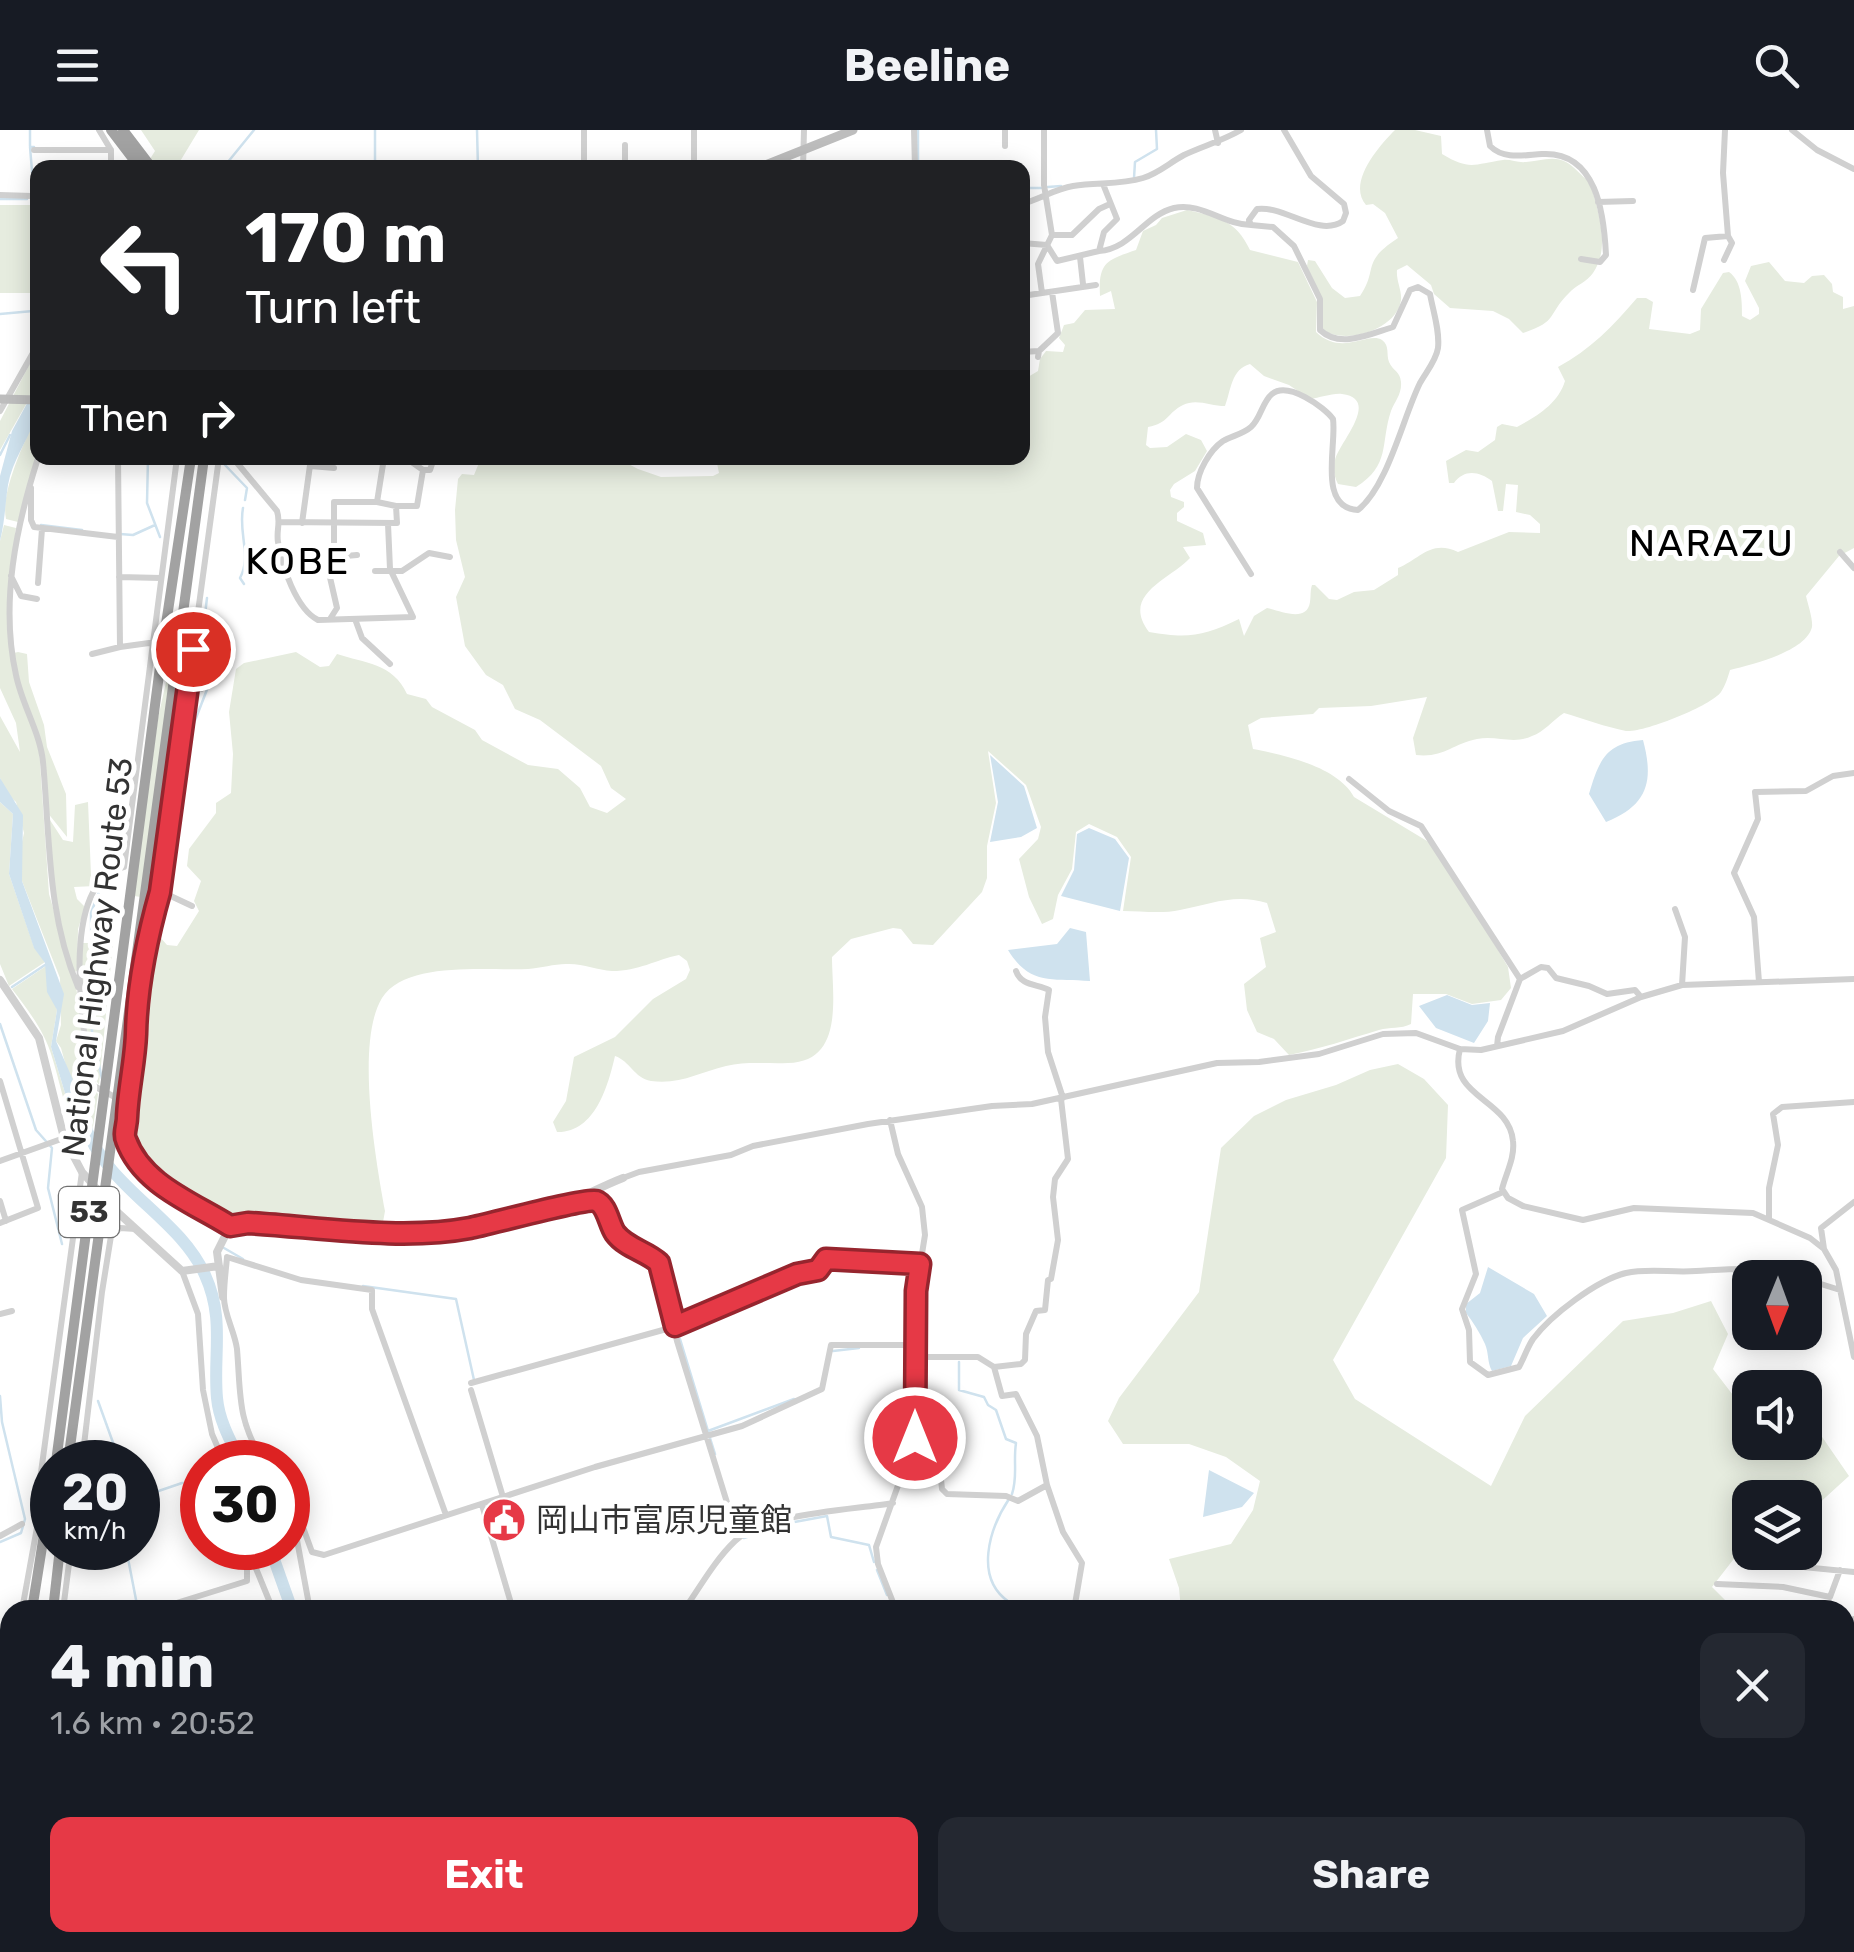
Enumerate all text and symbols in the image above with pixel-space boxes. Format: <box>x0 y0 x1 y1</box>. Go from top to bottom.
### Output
icon: menu <box>50 38 105 93</box>
icon: search <box>1749 38 1804 93</box>
text: Beeline <box>844 39 1010 92</box>
text: 170 m <box>245 197 447 280</box>
icon: left <box>80 200 210 330</box>
text: Turn left <box>245 281 421 334</box>
icon: right <box>189 390 244 445</box>
text: Then <box>80 395 169 441</box>
district label: NARAZU <box>1629 520 1795 566</box>
district label: KOBE <box>245 538 351 584</box>
pin <box>151 607 236 692</box>
icon: arrive <box>166 622 221 677</box>
street label: National Highway Route 53 <box>54 755 140 1159</box>
road number: 53 <box>59 1187 119 1237</box>
north arrow <box>1732 1260 1822 1350</box>
map controls <box>1732 1260 1822 1570</box>
button: sound <box>1732 1370 1822 1460</box>
position arrow <box>863 1386 967 1490</box>
speed limit sign: 30 <box>180 1440 310 1570</box>
text: 20 <box>62 1463 128 1523</box>
button: layers <box>1732 1480 1822 1570</box>
public building icon: 岡山市富原児童館 <box>481 1497 527 1543</box>
place label: 岡山市富原児童館 <box>536 1501 792 1539</box>
text: km/h <box>64 1516 126 1545</box>
text: 4 min <box>50 1631 214 1702</box>
button: close <box>1700 1633 1805 1738</box>
text: 1.6 km · 20:52 <box>50 1704 255 1742</box>
button: Exit <box>50 1817 918 1932</box>
button: Share <box>938 1817 1805 1932</box>

